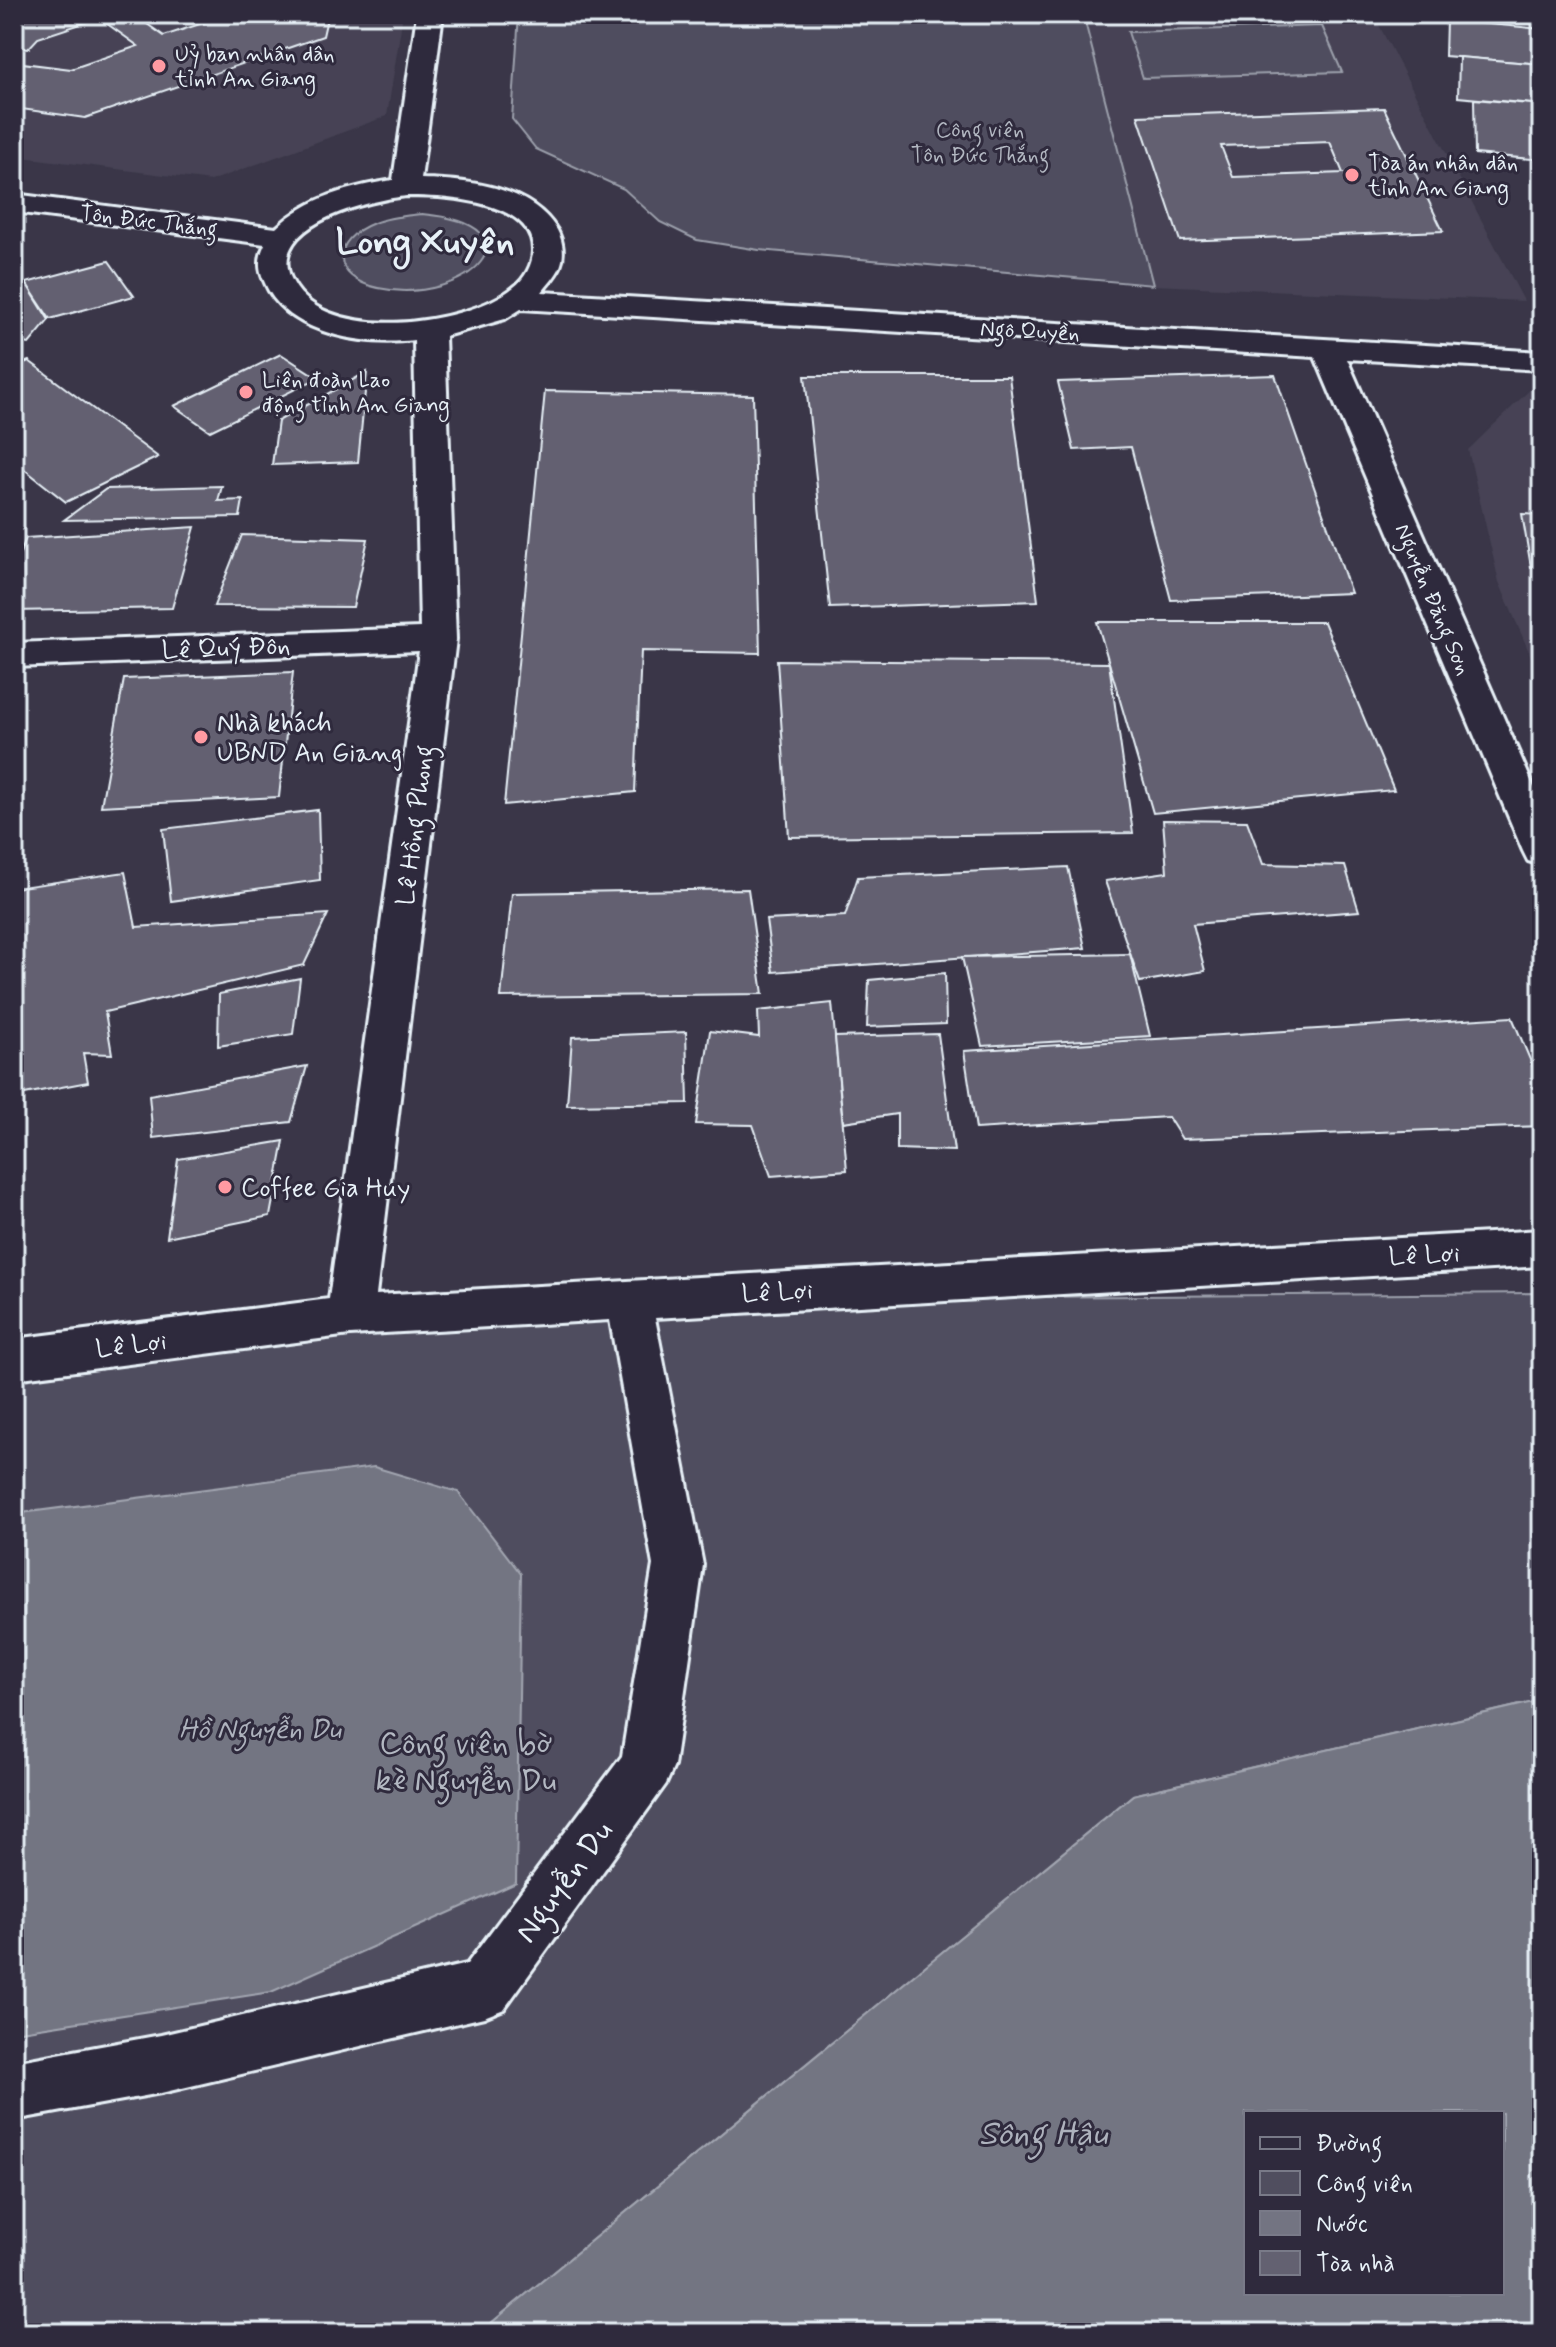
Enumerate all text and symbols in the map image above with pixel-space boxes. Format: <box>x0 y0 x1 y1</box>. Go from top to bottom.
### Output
place label: Uỷ ban nhân dân tỉnh An Giang <box>174 41 335 97</box>
marker: Uỷ ban nhân dân tỉnh An Giang <box>150 57 168 75</box>
park label: Công viên Tôn Đức Thắng <box>911 117 1049 173</box>
place label: Tòa án nhân dân tỉnh An Giang <box>1367 150 1518 206</box>
marker: Tòa án nhân dân tỉnh An Giang <box>1343 166 1361 184</box>
street label: Tôn Đức Thắng <box>78 200 219 247</box>
district label: Long Xuyên <box>336 220 514 270</box>
street label: Ngô Quyền <box>979 315 1080 352</box>
place label: Liên đoàn Lao động tỉnh An Giang <box>262 367 450 423</box>
marker: Liên đoàn Lao động tỉnh An Giang <box>237 383 255 401</box>
street label: Nguyễn Đăng Sơn <box>1385 520 1477 681</box>
street label: Lê Quý Đôn <box>161 630 291 668</box>
place label: Nhà khách UBND An Giang <box>217 707 402 771</box>
marker: Nhà khách UBND An Giang <box>192 728 210 746</box>
street label: Lê Hồng Phong <box>389 743 446 908</box>
place label: Coffee Gia Huy <box>241 1172 410 1206</box>
marker: Coffee Gia Huy <box>216 1178 234 1196</box>
street label: Lê Lợi <box>1388 1237 1461 1275</box>
street label: Lê Lợi <box>741 1274 814 1312</box>
street label: Lê Lợi <box>94 1325 169 1367</box>
water label: Hồ Nguyễn Du <box>179 1712 342 1752</box>
park label: Công viên bờ kè Nguyễn Du <box>376 1723 556 1805</box>
street label: Nguyễn Du <box>506 1812 626 1954</box>
legend <box>1244 2111 1504 2295</box>
water label: Sông Hậu <box>979 2112 1109 2160</box>
text: Đường <box>1316 2129 1382 2163</box>
text: Công viên <box>1316 2169 1413 2203</box>
text: Nước <box>1316 2209 1368 2240</box>
text: Tòa nhà <box>1316 2249 1395 2280</box>

